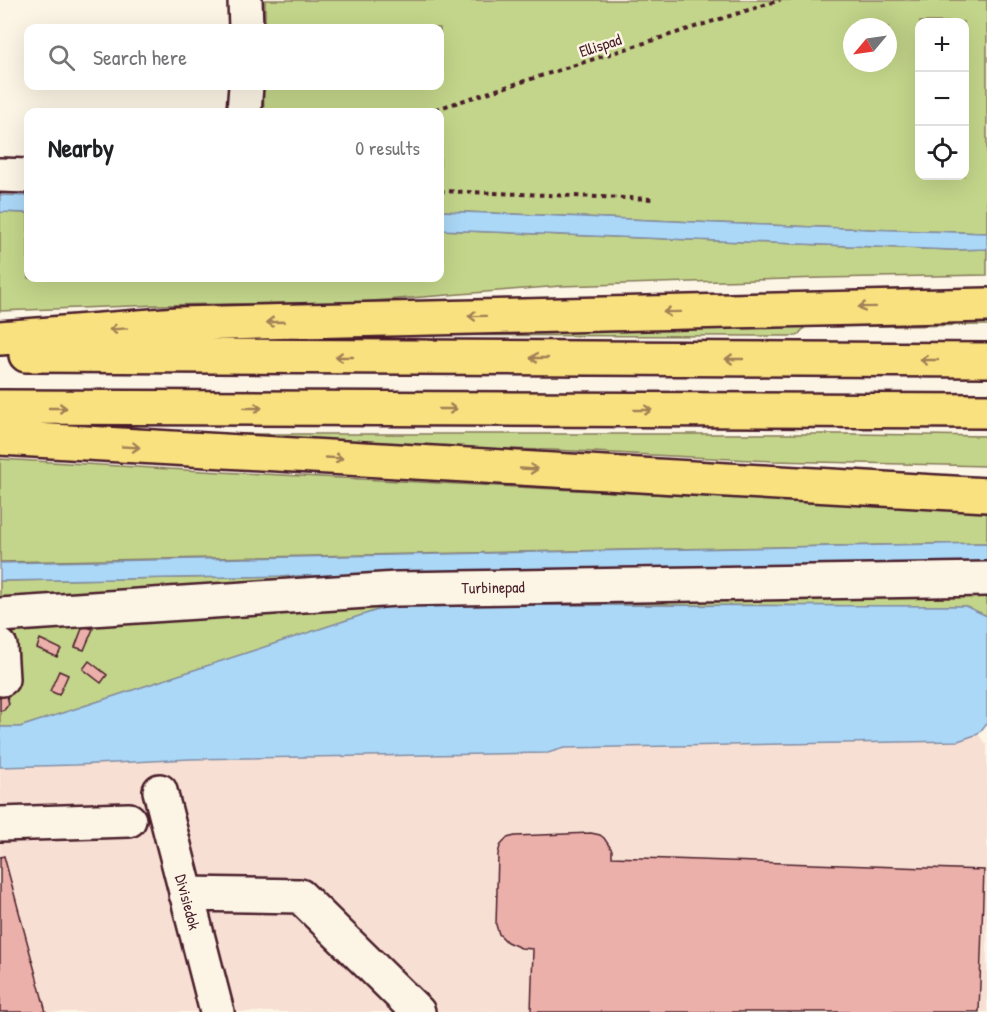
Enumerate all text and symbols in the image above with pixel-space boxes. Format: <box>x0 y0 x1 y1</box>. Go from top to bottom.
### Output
north arrow <box>843 18 897 72</box>
map controls <box>915 18 969 180</box>
button: + <box>915 18 969 72</box>
search box <box>24 24 444 90</box>
street label: Ellispad <box>576 28 624 62</box>
icon: search <box>45 41 78 74</box>
text: Search here <box>93 42 187 72</box>
button: − <box>915 72 969 126</box>
button: locate <box>915 126 969 180</box>
text: Nearby <box>48 130 114 165</box>
text: 0 results <box>355 134 420 161</box>
one-way arrow <box>858 301 878 313</box>
one-way arrow <box>663 306 683 318</box>
one-way arrow <box>468 311 488 322</box>
one-way arrow <box>265 316 285 327</box>
one-way arrow <box>109 323 129 334</box>
one-way arrow <box>334 351 354 363</box>
one-way arrow <box>529 352 549 364</box>
one-way arrow <box>724 353 744 365</box>
one-way arrow <box>919 354 939 366</box>
one-way arrow <box>48 402 68 414</box>
one-way arrow <box>243 402 263 414</box>
one-way arrow <box>438 403 458 415</box>
one-way arrow <box>633 404 653 416</box>
one-way arrow <box>120 441 140 452</box>
one-way arrow <box>323 452 343 463</box>
one-way arrow <box>518 463 538 474</box>
street label: Turbinepad <box>461 575 525 599</box>
street label: Divisiedok <box>170 872 206 933</box>

